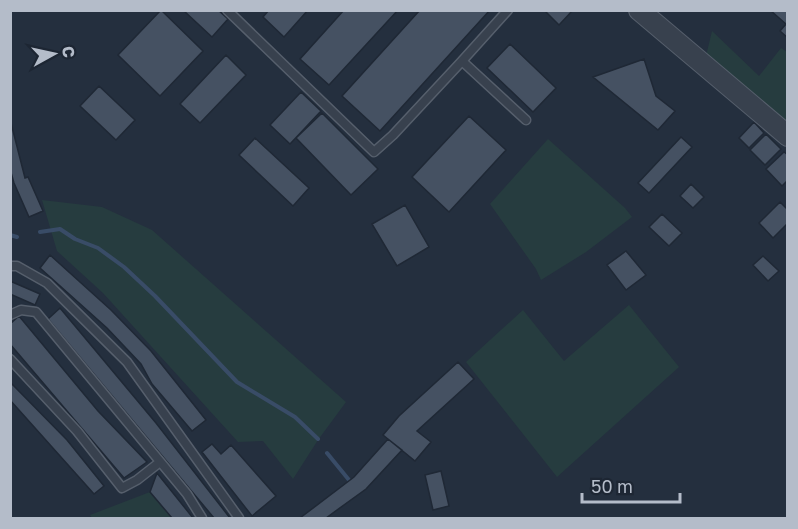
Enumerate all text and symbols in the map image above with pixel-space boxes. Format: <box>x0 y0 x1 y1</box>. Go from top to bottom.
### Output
north arrow <box>24 24 84 84</box>
text: С <box>58 45 80 59</box>
scale bar <box>582 466 680 504</box>
text: 50 m <box>591 475 633 497</box>

